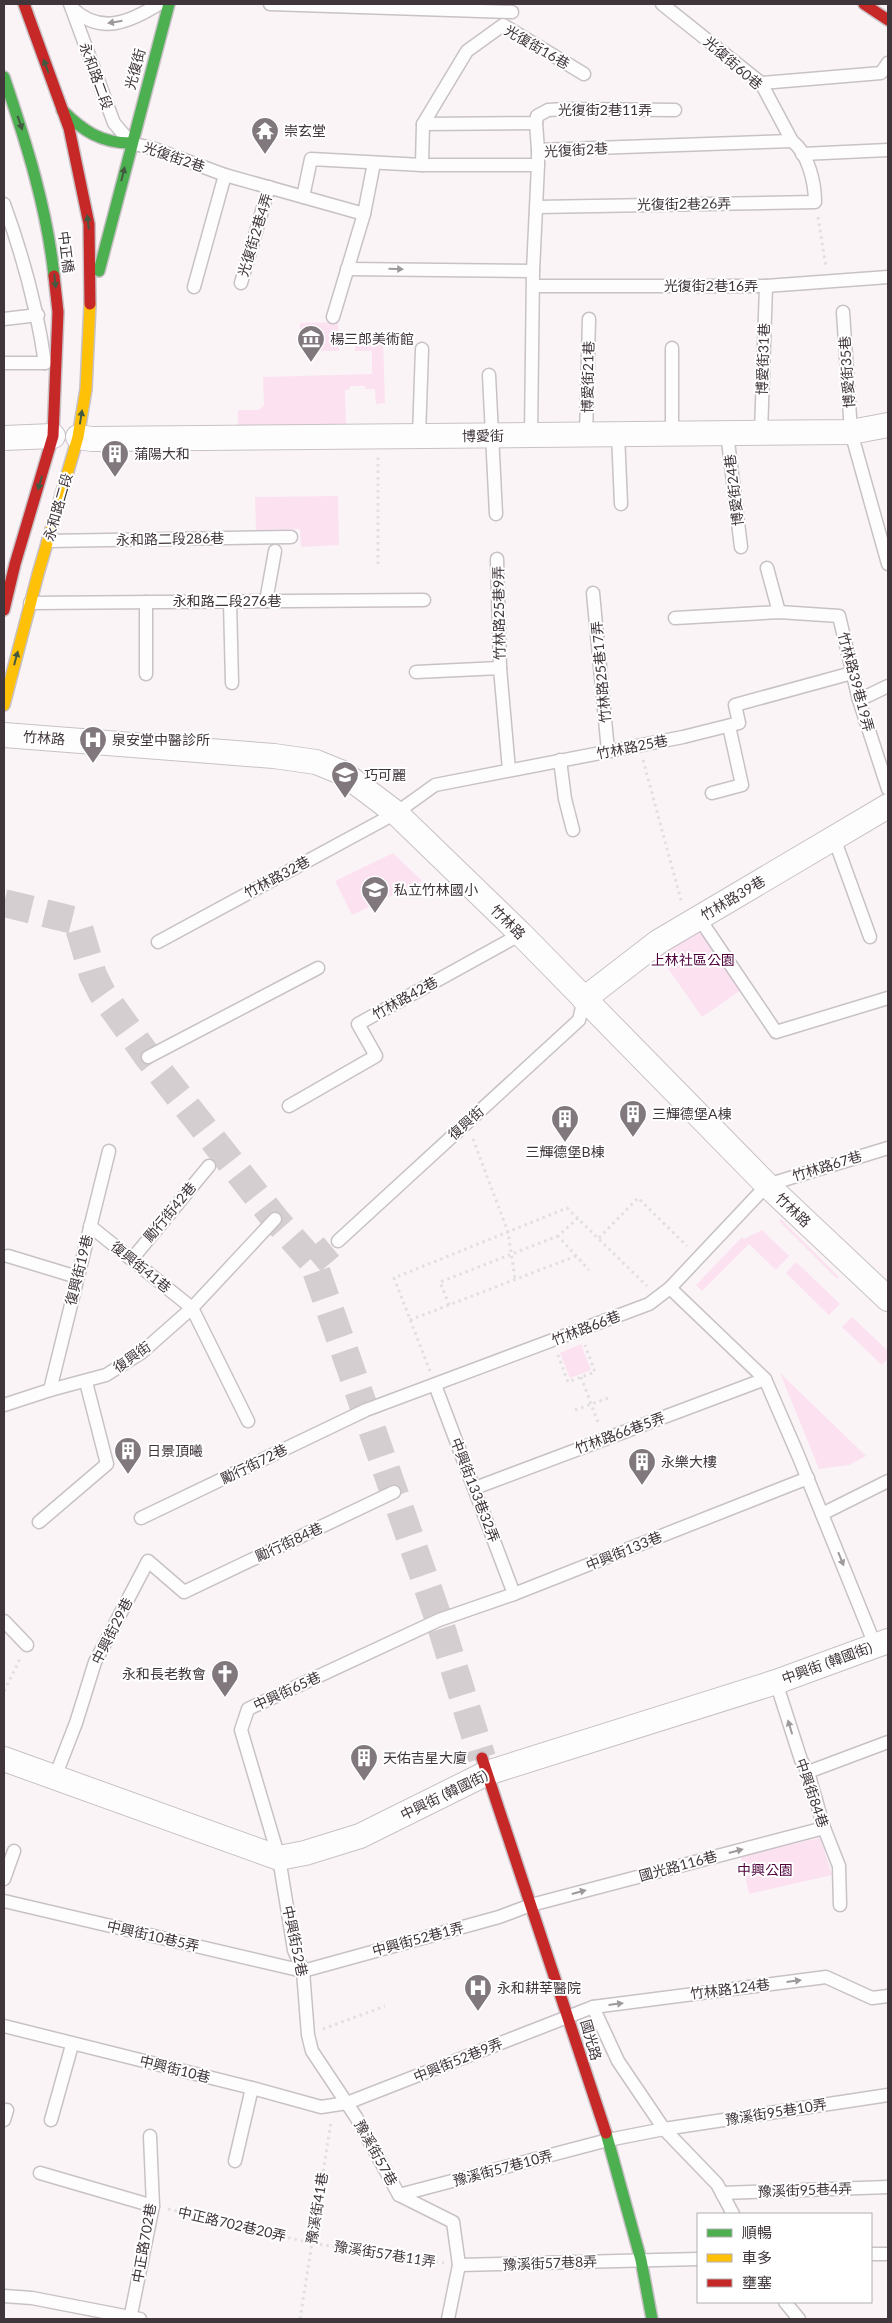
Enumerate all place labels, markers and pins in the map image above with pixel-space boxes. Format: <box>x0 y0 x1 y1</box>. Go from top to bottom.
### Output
temple icon: 崇玄堂 <box>250 116 280 155</box>
place label: 崇玄堂 <box>284 122 326 139</box>
museum icon: 楊三郎美術館 <box>296 324 326 363</box>
place label: 楊三郎美術館 <box>330 330 414 347</box>
building icon: 蒲陽大和 <box>100 439 130 478</box>
place label: 蒲陽大和 <box>134 445 190 462</box>
hospital icon: 泉安堂中醫診所 <box>78 725 108 764</box>
place label: 泉安堂中醫診所 <box>112 731 210 748</box>
school or university icon: 巧可麗 <box>330 760 360 799</box>
place label: 巧可麗 <box>364 766 406 783</box>
school or university icon: 私立竹林國小 <box>360 875 390 914</box>
place label: 私立竹林國小 <box>394 881 478 898</box>
building icon: 三輝德堡A棟 <box>618 1099 648 1138</box>
building icon: 三輝德堡B棟 <box>550 1104 580 1143</box>
place label: 三輝德堡A棟 <box>652 1105 731 1122</box>
place label: 三輝德堡B棟 <box>525 1143 605 1160</box>
building icon: 日景頂曦 <box>113 1436 143 1475</box>
place label: 日景頂曦 <box>147 1442 203 1459</box>
building icon: 永樂大樓 <box>627 1447 657 1486</box>
place label: 永樂大樓 <box>661 1453 717 1470</box>
church icon: 永和長老教會 <box>210 1659 240 1698</box>
place label: 永和長老教會 <box>122 1665 206 1682</box>
building icon: 天佑吉星大廈 <box>349 1743 379 1782</box>
place label: 天佑吉星大廈 <box>383 1749 467 1766</box>
hospital icon: 永和耕莘醫院 <box>463 1973 493 2012</box>
place label: 永和耕莘醫院 <box>497 1979 581 1996</box>

